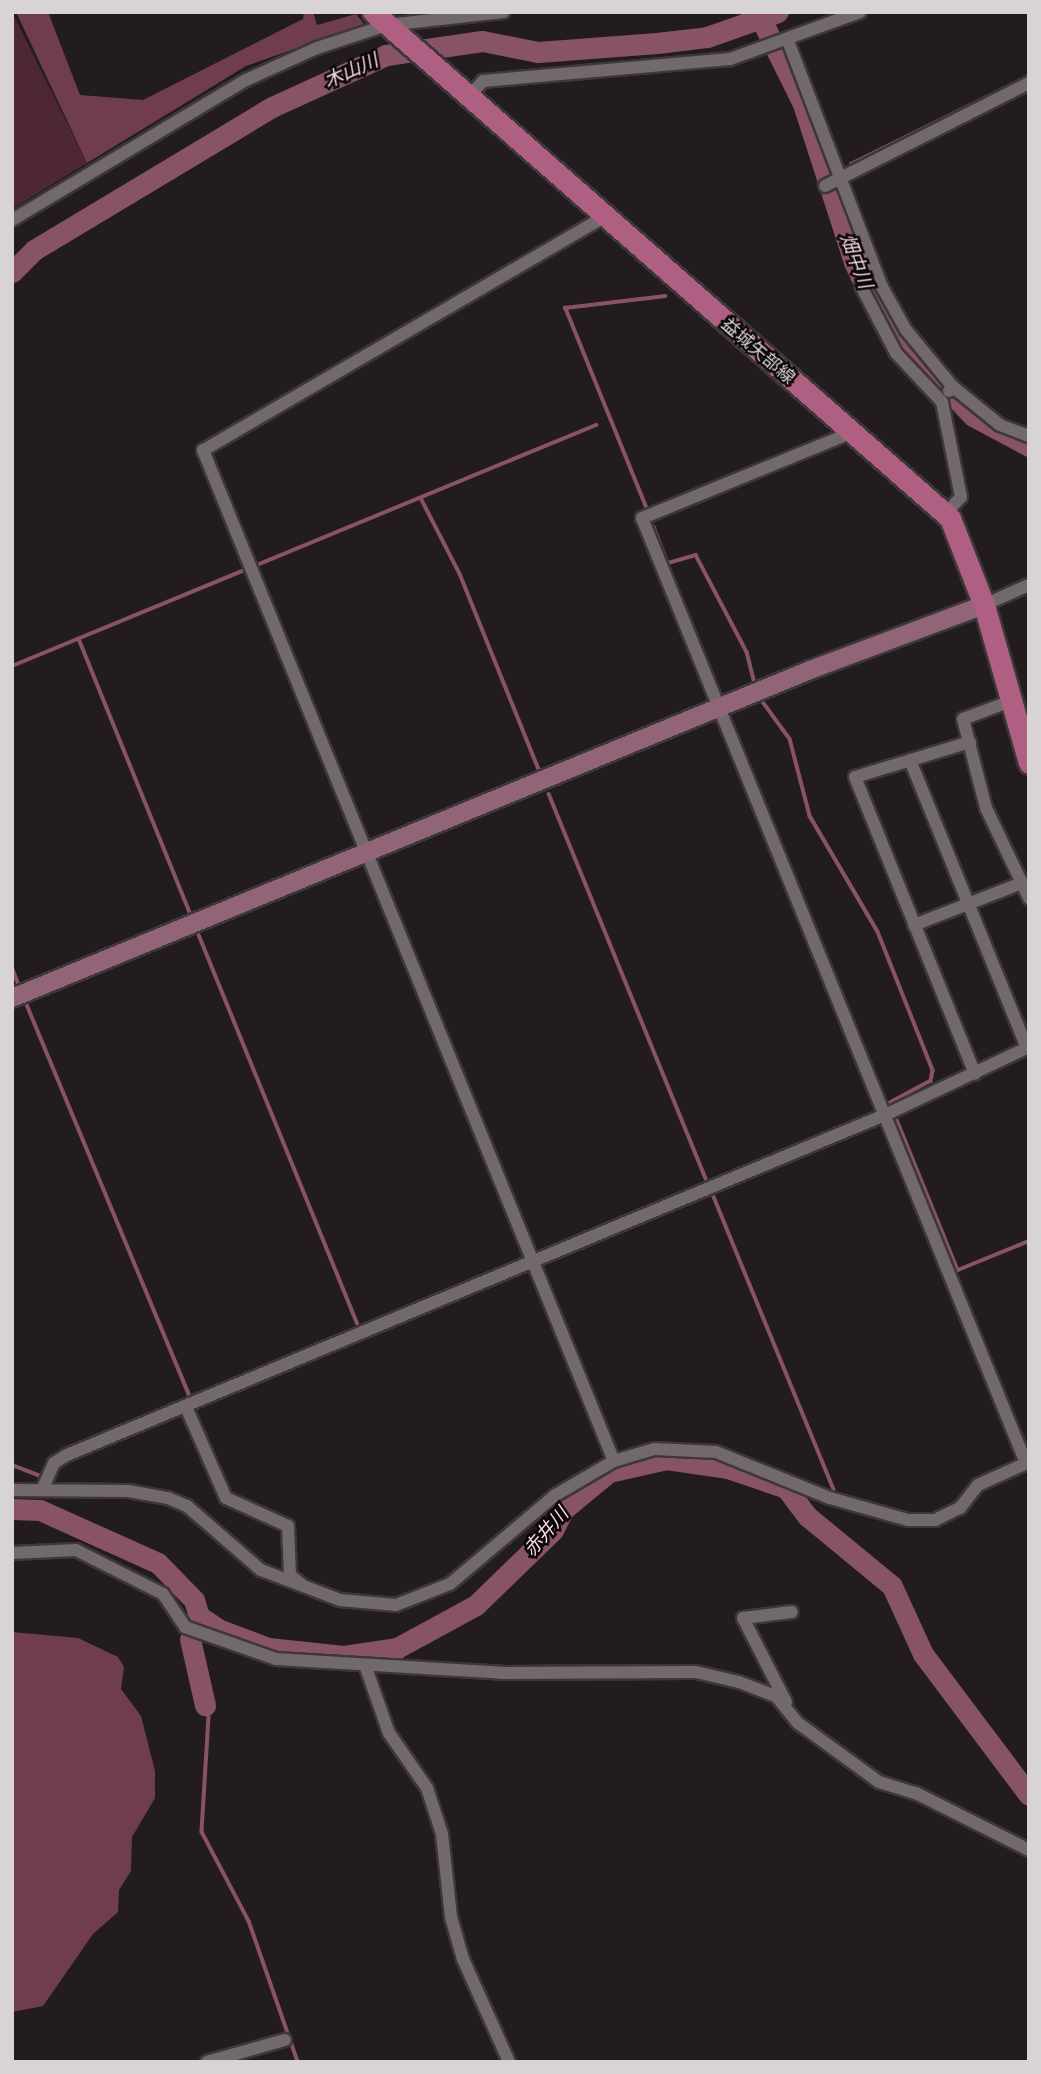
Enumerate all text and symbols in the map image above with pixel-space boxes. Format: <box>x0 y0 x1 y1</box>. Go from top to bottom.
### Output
water label: 木山川 <box>320 49 382 93</box>
water label: 畑中川 <box>835 230 877 292</box>
street label: 益城矢部線 <box>717 313 799 389</box>
water label: 赤井川 <box>519 1503 573 1561</box>

